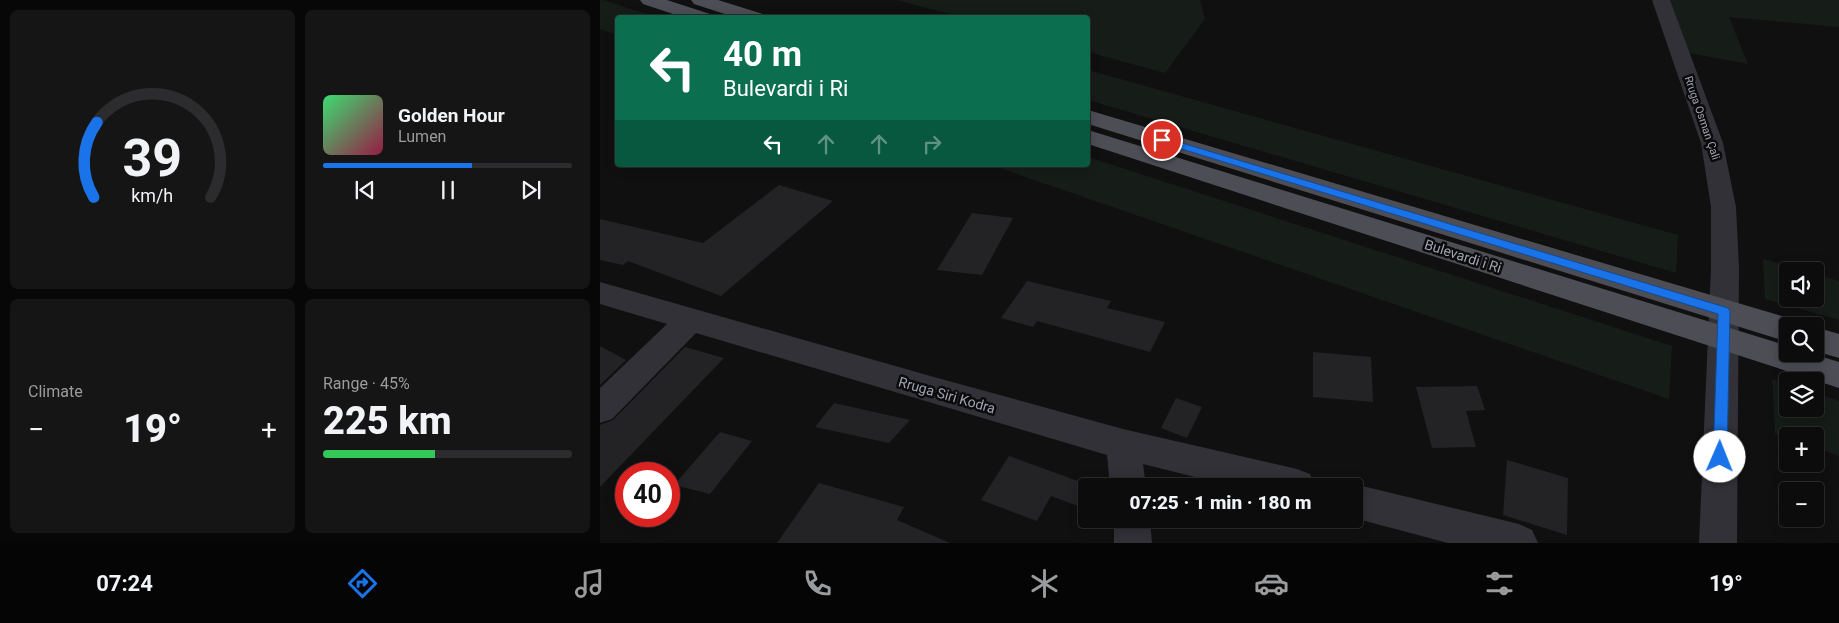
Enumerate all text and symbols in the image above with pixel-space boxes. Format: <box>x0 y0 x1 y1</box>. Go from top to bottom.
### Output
text: 40 m <box>723 34 802 75</box>
icon: left <box>640 35 705 100</box>
street label: Rruga Osman Çali <box>1682 74 1722 162</box>
text: Bulevardi i Ri <box>723 76 848 101</box>
text: Golden Hour <box>398 104 505 127</box>
pin <box>1141 119 1183 161</box>
icon: arrive <box>1148 126 1176 154</box>
text: Lumen <box>398 127 446 146</box>
text: 39 <box>123 128 182 189</box>
icon: left <box>759 130 787 158</box>
icon: ahead <box>812 130 840 158</box>
icon: ahead <box>865 130 893 158</box>
icon: right <box>918 130 946 158</box>
icon: previous <box>351 176 379 204</box>
icon: pause <box>434 176 462 204</box>
icon: next <box>517 176 545 204</box>
text: km/h <box>132 185 173 206</box>
street label: Bulevardi i Ri <box>1423 236 1503 276</box>
map controls <box>1779 262 1824 527</box>
button: sound <box>1779 262 1824 307</box>
button: search <box>1779 317 1824 362</box>
button: layers <box>1779 372 1824 417</box>
text: Range · 45% <box>323 374 410 393</box>
street label: Rruga Siri Kodra <box>897 374 997 416</box>
text: Climate <box>28 382 83 401</box>
text: 225 km <box>323 399 452 443</box>
text: 19° <box>123 407 182 451</box>
text: − <box>28 413 44 446</box>
text: + <box>261 413 277 446</box>
button: + <box>1779 427 1824 472</box>
position arrow <box>1693 430 1745 482</box>
speed limit sign: 40 <box>615 462 680 527</box>
button: − <box>1779 482 1824 527</box>
text: 07:25 · 1 min · 180 m <box>1129 491 1312 514</box>
icon: directions <box>345 566 380 601</box>
icon: music <box>572 566 607 601</box>
icon: phone <box>800 566 835 601</box>
icon: climate <box>1027 566 1062 601</box>
icon: car <box>1254 566 1289 601</box>
icon: filters <box>1482 566 1517 601</box>
text: 07:24 <box>96 571 153 596</box>
text: 19° <box>1709 571 1743 596</box>

